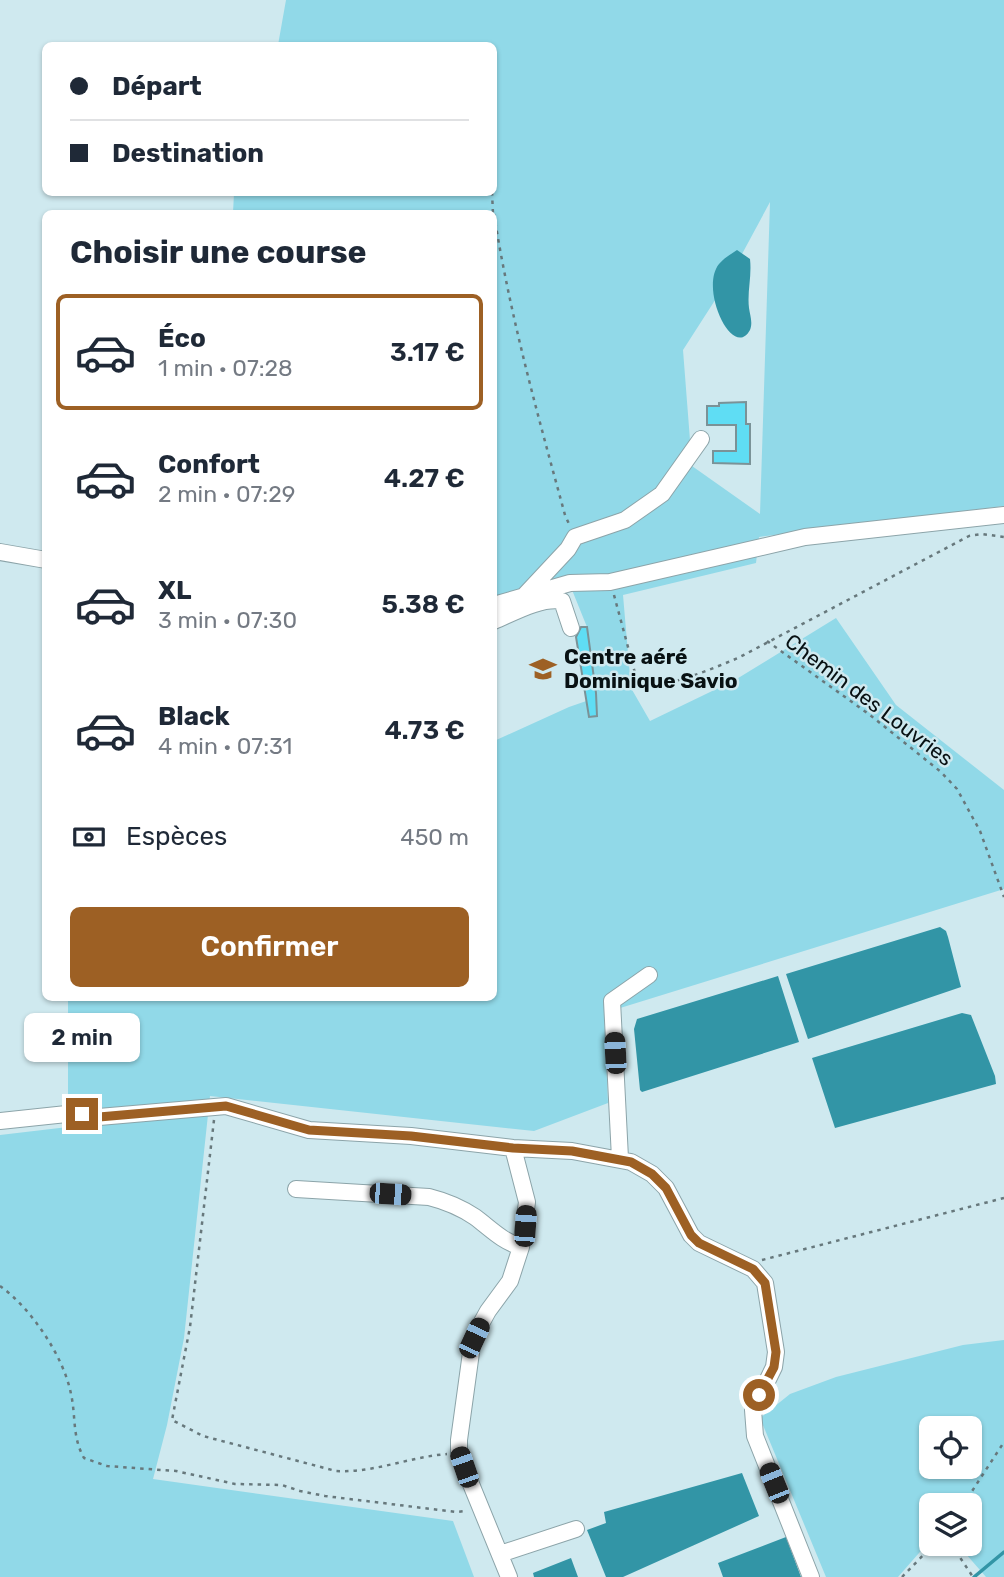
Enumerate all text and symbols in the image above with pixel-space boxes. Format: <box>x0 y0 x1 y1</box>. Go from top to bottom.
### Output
text: Départ <box>112 71 202 102</box>
text: Destination <box>112 138 264 169</box>
text: Choisir une course <box>70 233 367 271</box>
icon: car <box>74 321 137 384</box>
text: Éco <box>158 323 206 354</box>
text: 3.17 € <box>390 337 465 368</box>
text: 1 min · 07:28 <box>158 354 293 382</box>
icon: car <box>74 447 137 510</box>
text: Confort <box>158 449 260 480</box>
text: 4.27 € <box>384 463 465 494</box>
text: 2 min · 07:29 <box>158 480 295 508</box>
icon: car <box>74 573 137 636</box>
text: XL <box>158 575 191 606</box>
text: 5.38 € <box>382 589 465 620</box>
text: 3 min · 07:30 <box>158 606 297 634</box>
street label: Chemin des Louvries <box>780 628 958 771</box>
place label: Centre aéré Dominique Savio <box>564 644 738 693</box>
school or university icon: Centre aéré Dominique Savio <box>528 654 558 684</box>
icon: car <box>74 699 137 762</box>
text: Black <box>158 701 230 732</box>
text: 4.73 € <box>384 715 465 746</box>
text: 4 min · 07:31 <box>158 732 292 760</box>
icon: cash <box>70 818 108 856</box>
text: Espèces <box>126 821 227 852</box>
text: 450 m <box>400 823 469 851</box>
button: Confirmer <box>70 907 469 987</box>
callout: 2 min <box>24 1012 140 1062</box>
text: 2 min <box>51 1023 113 1051</box>
car <box>604 1031 627 1075</box>
route end <box>66 1098 98 1130</box>
car <box>369 1182 412 1206</box>
car <box>514 1204 537 1248</box>
car <box>456 1315 493 1361</box>
route start <box>743 1379 775 1411</box>
map controls <box>919 1416 982 1556</box>
button: locate <box>919 1416 982 1479</box>
car <box>448 1444 481 1490</box>
car <box>757 1460 792 1506</box>
button: layers <box>919 1493 982 1556</box>

